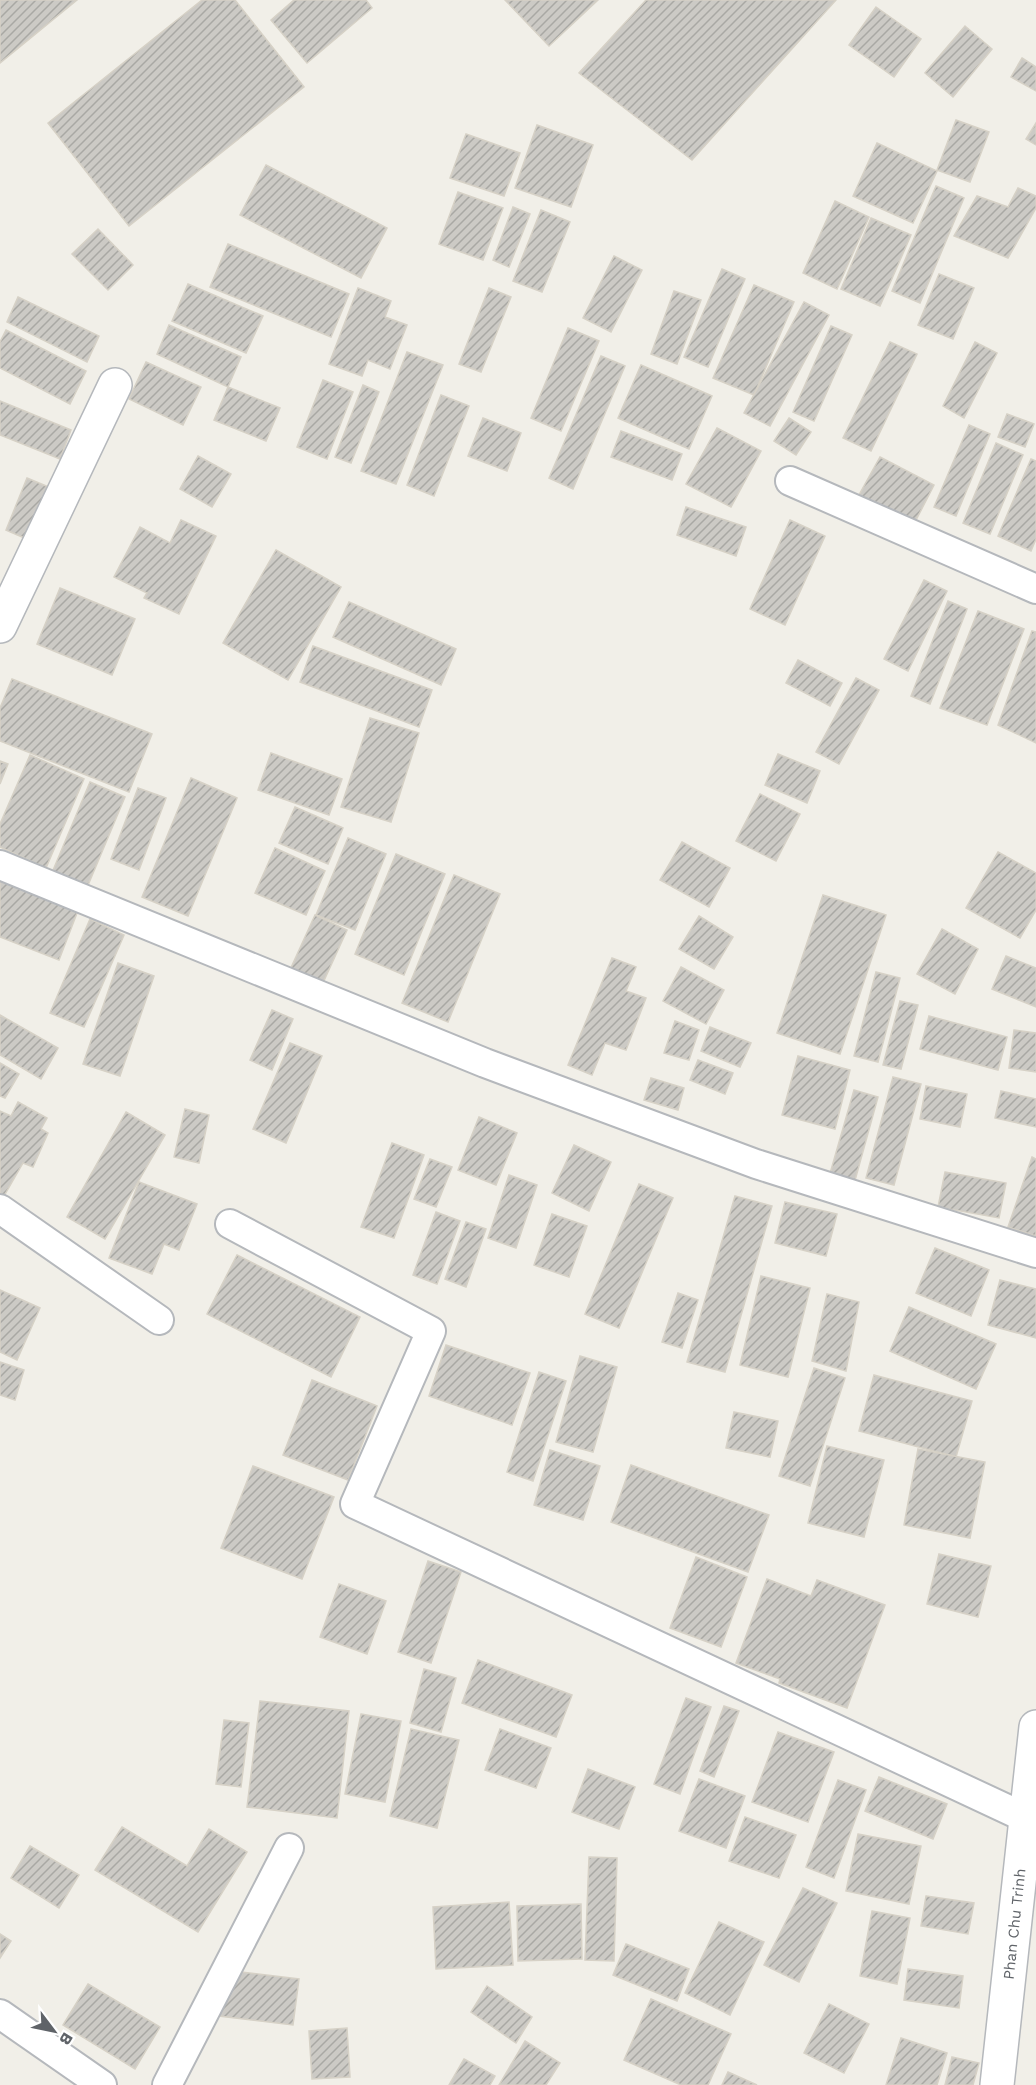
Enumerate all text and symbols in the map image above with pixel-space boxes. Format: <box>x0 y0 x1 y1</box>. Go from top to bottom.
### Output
street label: Phan Chu Trinh <box>1000 1867 1030 1980</box>
north arrow <box>24 2001 84 2061</box>
text: B <box>55 2029 77 2048</box>

